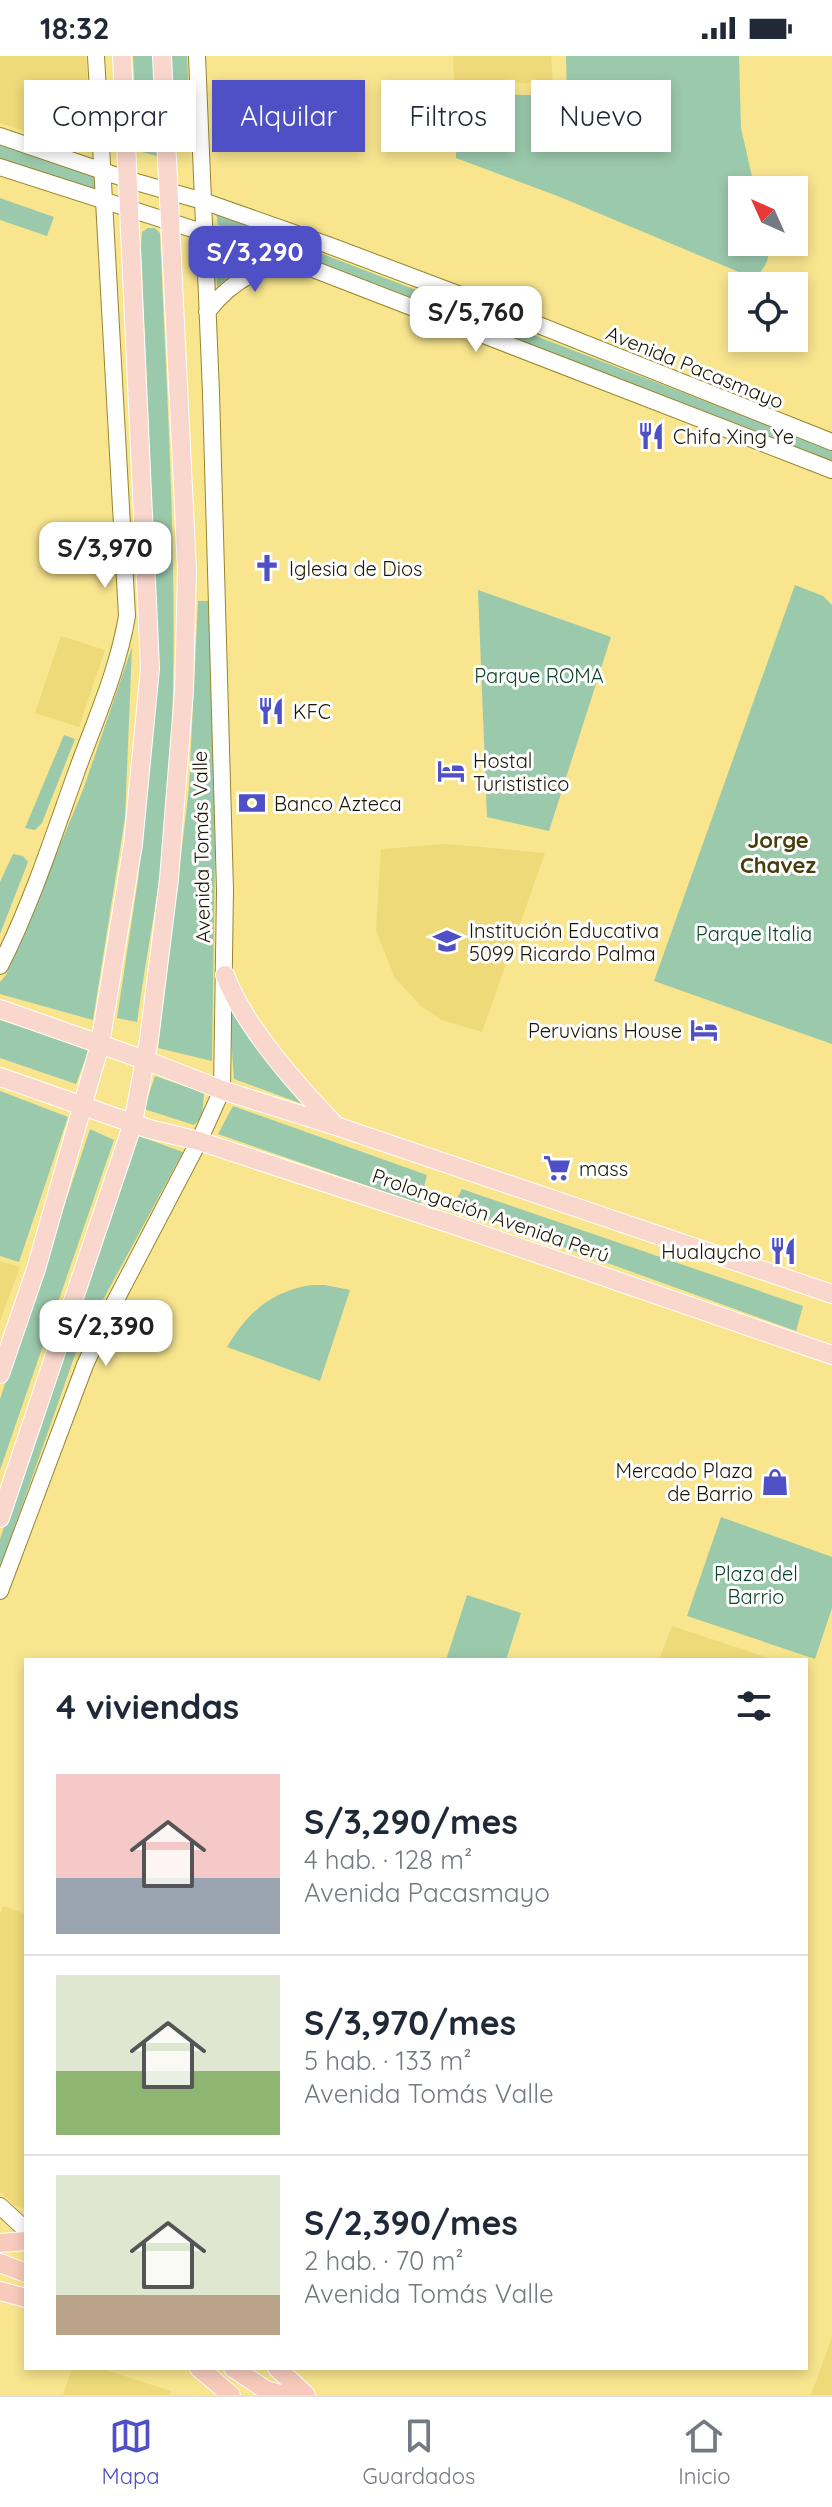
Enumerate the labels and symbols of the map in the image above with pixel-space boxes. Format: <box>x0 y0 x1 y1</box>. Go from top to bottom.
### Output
north arrow <box>728 176 808 256</box>
pin: S/3,290 <box>181 226 329 294</box>
pin: S/5,760 <box>402 286 550 354</box>
street label: Avenida Pacasmayo <box>603 320 787 414</box>
restaurant icon: Chifa Xing Ye <box>636 421 666 451</box>
place label: Chifa Xing Ye <box>673 424 794 449</box>
pin: S/3,970 <box>31 522 179 590</box>
church icon: Iglesia de Dios <box>252 553 282 583</box>
place label: Iglesia de Dios <box>289 556 422 581</box>
park label: Parque ROMA <box>474 663 604 688</box>
restaurant icon: KFC <box>256 696 286 726</box>
place label: KFC <box>293 699 331 724</box>
place label: Hostal Turististico <box>473 748 569 796</box>
street label: Avenida Tomás Valle <box>187 751 215 943</box>
hotel icon: Hostal Turististico <box>436 756 466 786</box>
bank icon: Banco Azteca <box>237 788 267 818</box>
place label: Banco Azteca <box>274 791 402 816</box>
district label: Jorge Chavez <box>740 826 816 879</box>
place label: Institución Educativa 5099 Ricardo Palma <box>469 918 659 966</box>
park label: Parque Italia <box>696 921 812 946</box>
school or university icon: Institución Educativa 5099 Ricardo Palma <box>432 926 462 956</box>
hotel icon: Peruvians House <box>689 1015 719 1045</box>
place label: Peruvians House <box>528 1018 682 1043</box>
supermarket icon: mass <box>542 1153 572 1183</box>
place label: mass <box>579 1156 628 1181</box>
street label: Prolongación Avenida Perú <box>369 1163 613 1267</box>
restaurant icon: Hualaycho <box>768 1236 798 1266</box>
place label: Hualaycho <box>661 1239 761 1264</box>
pin: S/2,390 <box>32 1300 180 1368</box>
place label: Mercado Plaza de Barrio <box>615 1458 753 1506</box>
shop icon: Mercado Plaza de Barrio <box>760 1467 790 1497</box>
park label: Plaza del Barrio <box>714 1561 798 1609</box>

